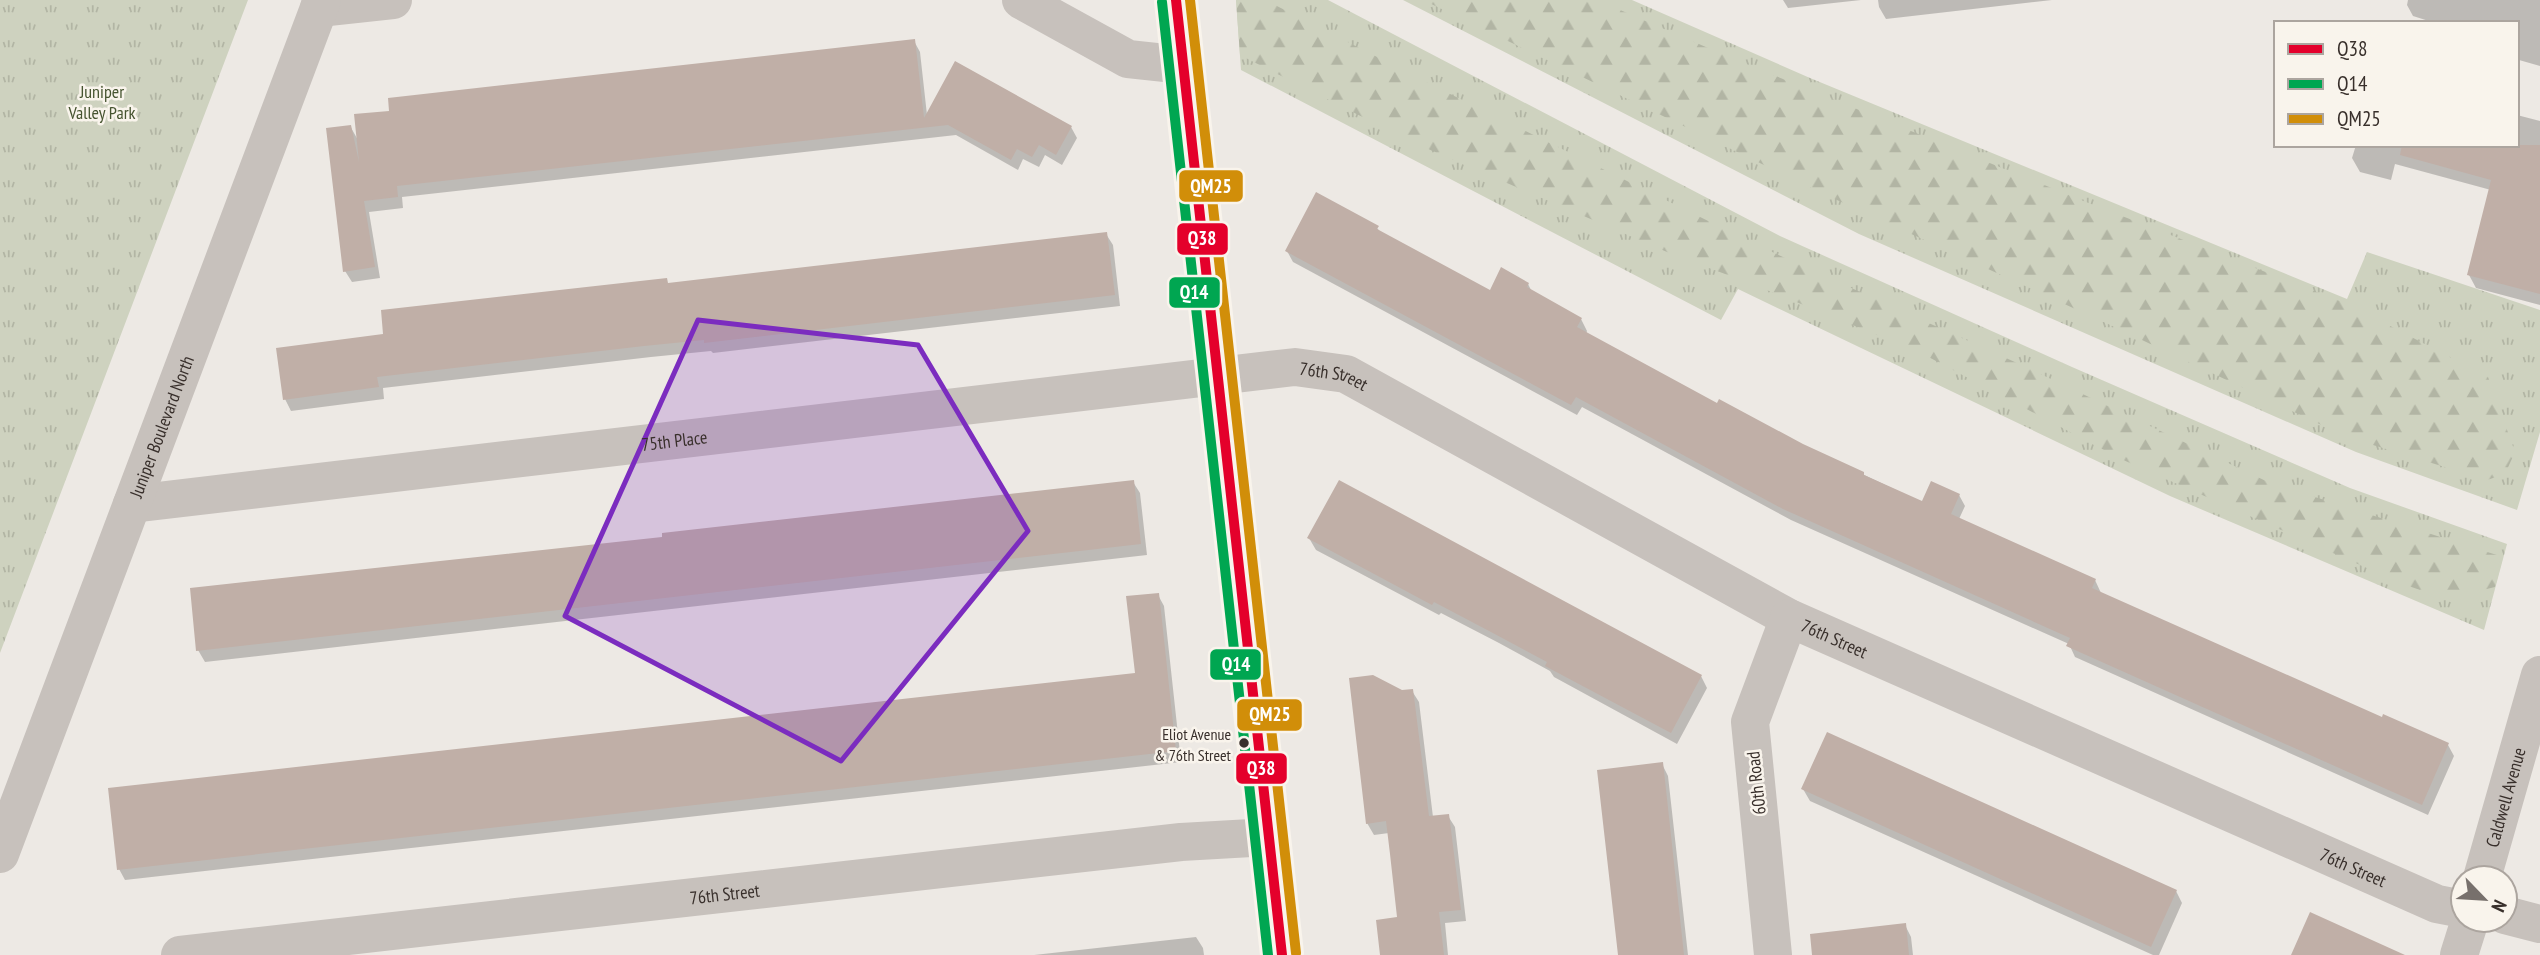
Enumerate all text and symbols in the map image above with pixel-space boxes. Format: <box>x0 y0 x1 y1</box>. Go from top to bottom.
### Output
legend <box>2274 21 2519 147</box>
text: Q38 <box>2337 35 2367 62</box>
text: Q14 <box>2337 70 2368 97</box>
park label: Juniper Valley Park <box>67 80 136 124</box>
text: QM25 <box>2337 105 2381 132</box>
line badge: QM25 <box>1178 169 1244 203</box>
text: QM25 <box>1190 174 1232 198</box>
line badge: Q38 <box>1176 222 1229 256</box>
text: Q38 <box>1188 226 1216 250</box>
line badge: Q14 <box>1168 276 1221 309</box>
text: Q14 <box>1180 280 1208 304</box>
street label: Juniper Boulevard North <box>124 352 198 502</box>
street label: 76th Street <box>1298 356 1372 395</box>
street label: 75th Place <box>640 425 708 455</box>
street label: 76th Street <box>1798 613 1871 663</box>
line badge: Q14 <box>1209 648 1262 681</box>
text: Q14 <box>1222 652 1250 676</box>
line badge: QM25 <box>1236 698 1303 732</box>
text: QM25 <box>1249 702 1291 726</box>
place label: Eliot Avenue & 76th Street <box>1155 724 1232 765</box>
marker: Eliot Avenue & 76th Street <box>1237 736 1251 750</box>
street label: Caldwell Avenue <box>2480 745 2530 850</box>
street label: 60th Road <box>1741 750 1771 816</box>
line badge: Q38 <box>1235 752 1288 785</box>
text: Q38 <box>1247 756 1275 780</box>
street label: 76th Street <box>2316 842 2390 892</box>
north arrow <box>2449 864 2519 934</box>
street label: 76th Street <box>688 878 761 909</box>
text: N <box>2486 896 2512 916</box>

